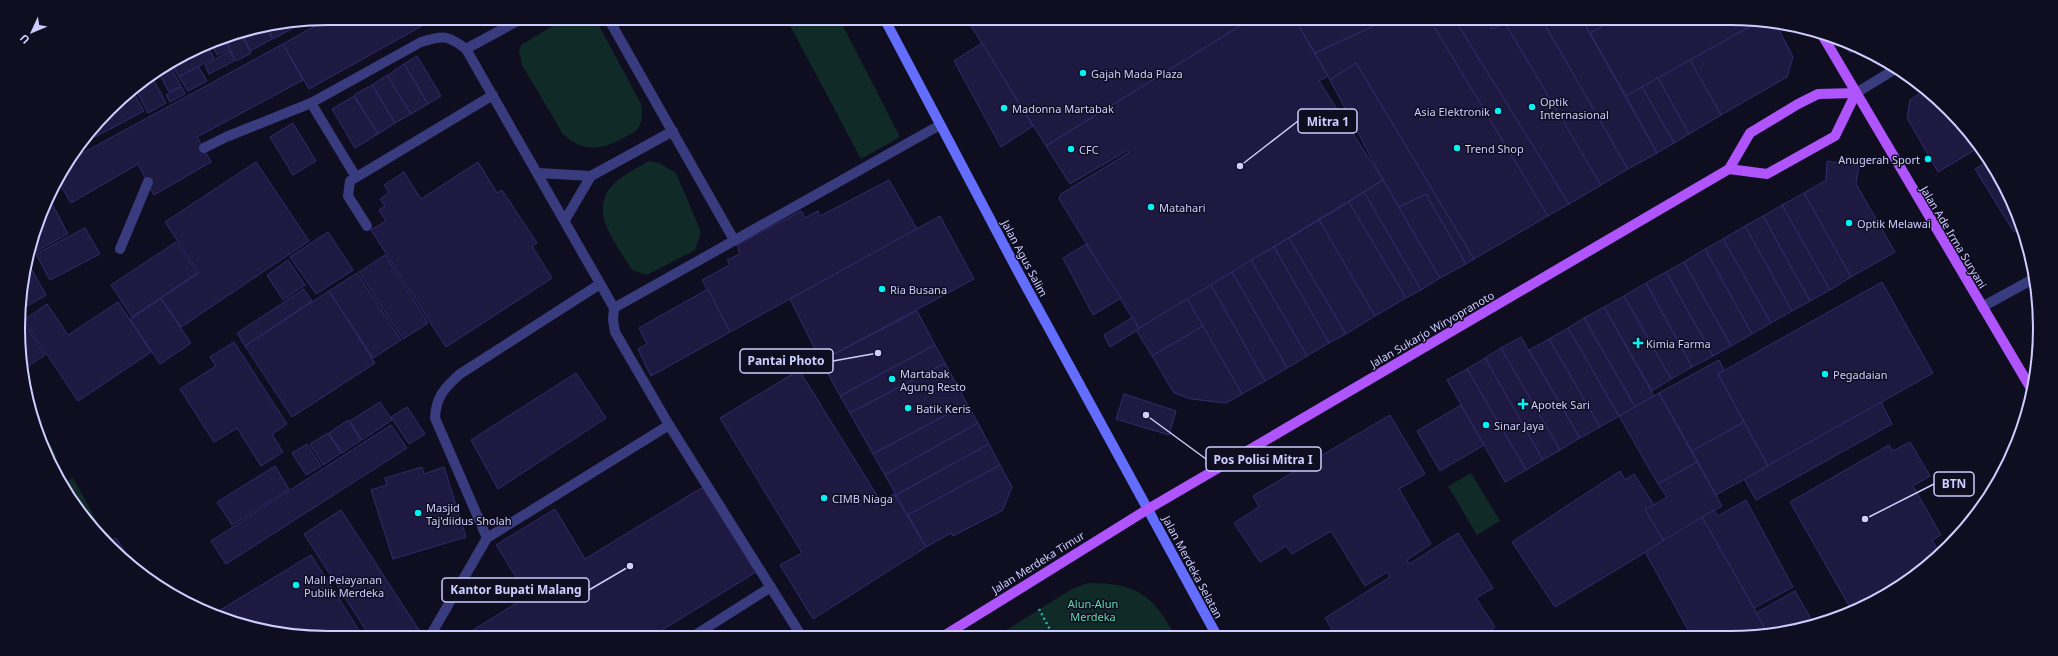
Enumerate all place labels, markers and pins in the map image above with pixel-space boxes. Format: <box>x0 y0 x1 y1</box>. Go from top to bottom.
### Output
place label: Gajah Mada Plaza <box>1091 66 1183 81</box>
marker: Gajah Mada Plaza <box>1078 68 1088 78</box>
place label: Optik Internasional <box>1540 94 1609 122</box>
place label: Madonna Martabak <box>1012 101 1114 116</box>
marker: Optik Internasional <box>1527 102 1537 112</box>
marker: Madonna Martabak <box>999 103 1009 113</box>
place label: Asia Elektronik <box>1414 104 1490 119</box>
marker: Asia Elektronik <box>1493 106 1503 116</box>
callout: Mitra 1 <box>1298 109 1357 133</box>
place label: Trend Shop <box>1465 141 1524 156</box>
place label: CFC <box>1079 142 1099 157</box>
marker: Trend Shop <box>1452 143 1462 153</box>
marker: CFC <box>1066 144 1076 154</box>
place label: Anugerah Sport <box>1838 152 1920 167</box>
marker: Anugerah Sport <box>1923 154 1933 164</box>
place label: Matahari <box>1159 200 1206 215</box>
marker: Matahari <box>1146 202 1156 212</box>
place label: Optik Melawai <box>1857 216 1931 231</box>
marker: Optik Melawai <box>1844 218 1854 228</box>
place label: Ria Busana <box>890 282 947 297</box>
marker: Ria Busana <box>877 284 887 294</box>
place label: Kimia Farma <box>1646 336 1711 351</box>
marker: Kimia Farma <box>1633 338 1643 348</box>
callout: Pantai Photo <box>740 349 833 373</box>
place label: Martabak Agung Resto <box>900 366 966 394</box>
place label: Pegadaian <box>1833 367 1888 382</box>
marker: Pegadaian <box>1820 369 1830 379</box>
marker: Martabak Agung Resto <box>887 374 897 384</box>
place label: Apotek Sari <box>1531 397 1590 412</box>
marker: Apotek Sari <box>1518 399 1528 409</box>
place label: Batik Keris <box>916 401 971 416</box>
marker: Batik Keris <box>903 403 913 413</box>
place label: Sinar Jaya <box>1494 418 1544 433</box>
marker: Sinar Jaya <box>1481 420 1491 430</box>
callout: Pos Polisi Mitra I <box>1206 447 1321 471</box>
callout: BTN <box>1934 472 1974 496</box>
place label: CIMB Niaga <box>832 491 893 506</box>
marker: CIMB Niaga <box>819 493 829 503</box>
place label: Masjid Taj'diidus Sholah <box>426 500 512 528</box>
marker: Masjid Taj'diidus Sholah <box>413 508 423 518</box>
place label: Mall Pelayanan Publik Merdeka <box>304 572 384 600</box>
callout: Kantor Bupati Malang <box>442 578 589 602</box>
marker: Mall Pelayanan Publik Merdeka <box>291 580 301 590</box>

